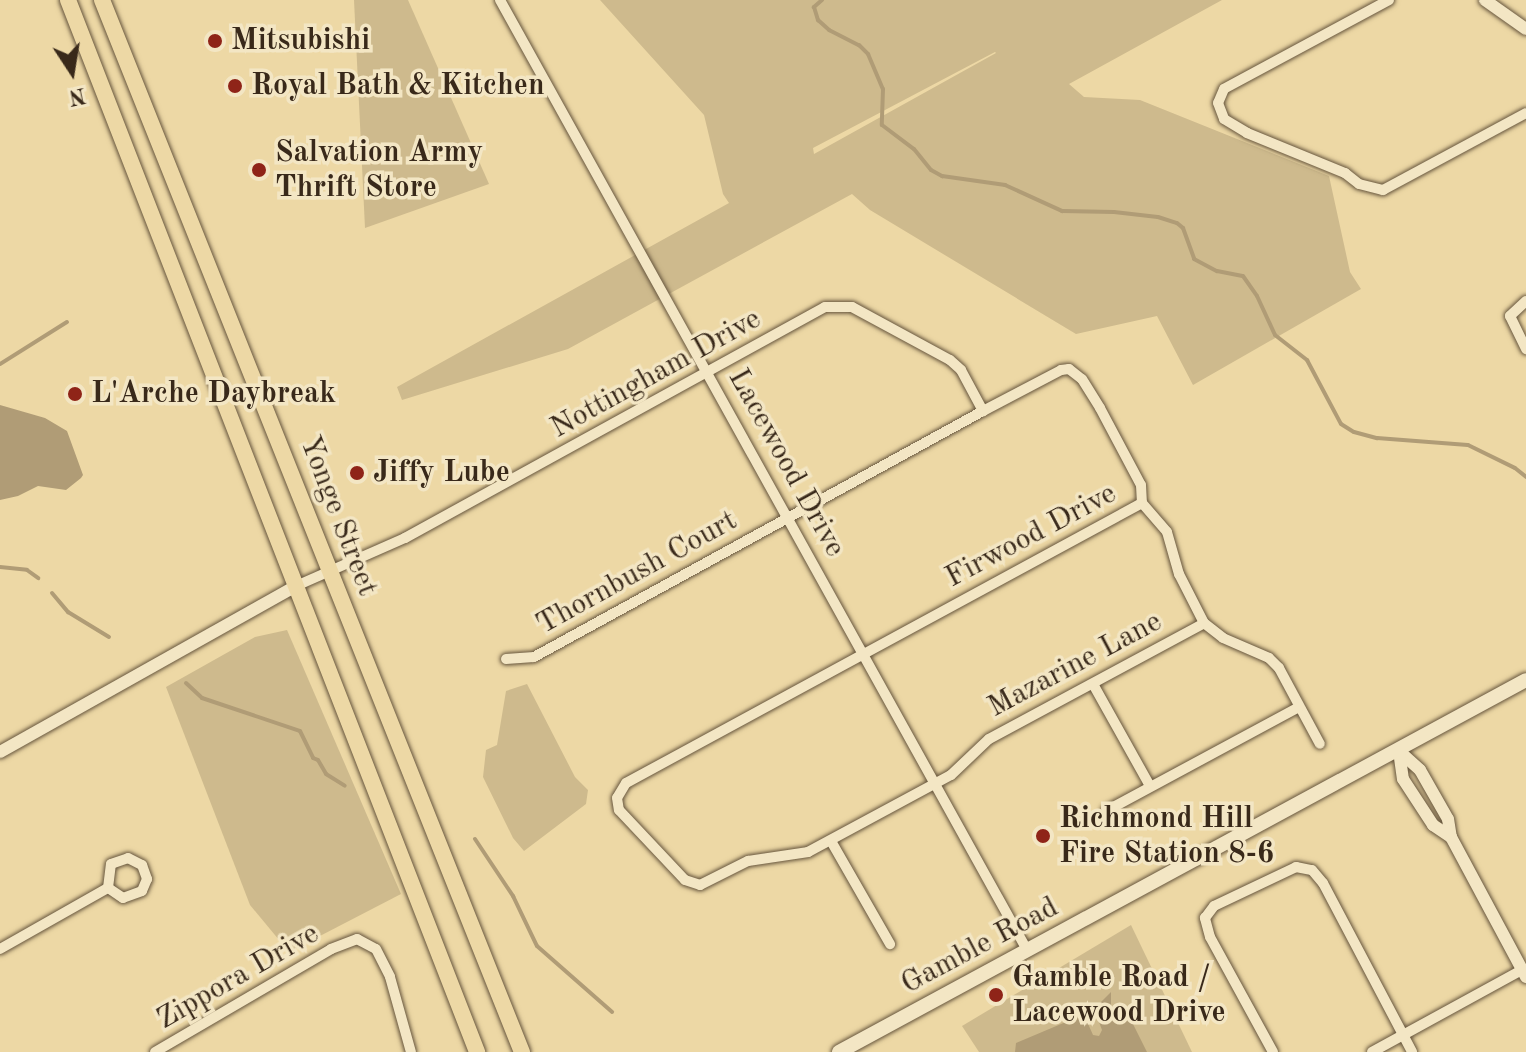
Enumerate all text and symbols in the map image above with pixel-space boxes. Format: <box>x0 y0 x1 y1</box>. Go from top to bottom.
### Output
place label: Mitsubishi <box>231 23 370 59</box>
north arrow <box>32 32 112 112</box>
marker: Mitsubishi <box>206 32 224 50</box>
place label: Royal Bath & Kitchen <box>251 68 545 104</box>
marker: Royal Bath & Kitchen <box>226 77 244 95</box>
text: N <box>66 83 87 108</box>
place label: Salvation Army Thrift Store <box>275 135 483 206</box>
marker: Salvation Army Thrift Store <box>250 161 268 179</box>
street label: Nottingham Drive <box>545 301 767 447</box>
street label: Lacewood Drive <box>719 363 853 563</box>
place label: L'Arche Daybreak <box>91 376 336 412</box>
marker: L'Arche Daybreak <box>66 385 84 403</box>
street label: Yonge Street <box>291 431 385 601</box>
place label: Jiffy Lube <box>373 455 510 491</box>
marker: Jiffy Lube <box>348 464 366 482</box>
street label: Firwood Drive <box>939 476 1123 596</box>
street label: Thornbush Court <box>530 503 744 643</box>
street label: Mazarine Lane <box>982 604 1168 726</box>
place label: Richmond Hill Fire Station 8-6 <box>1059 801 1274 872</box>
marker: Richmond Hill Fire Station 8-6 <box>1034 827 1052 845</box>
street label: Gamble Road <box>895 890 1065 1002</box>
street label: Zippora Drive <box>151 916 325 1038</box>
place label: Gamble Road / Lacewood Drive <box>1012 960 1226 1030</box>
marker: Gamble Road / Lacewood Drive <box>987 986 1005 1004</box>

